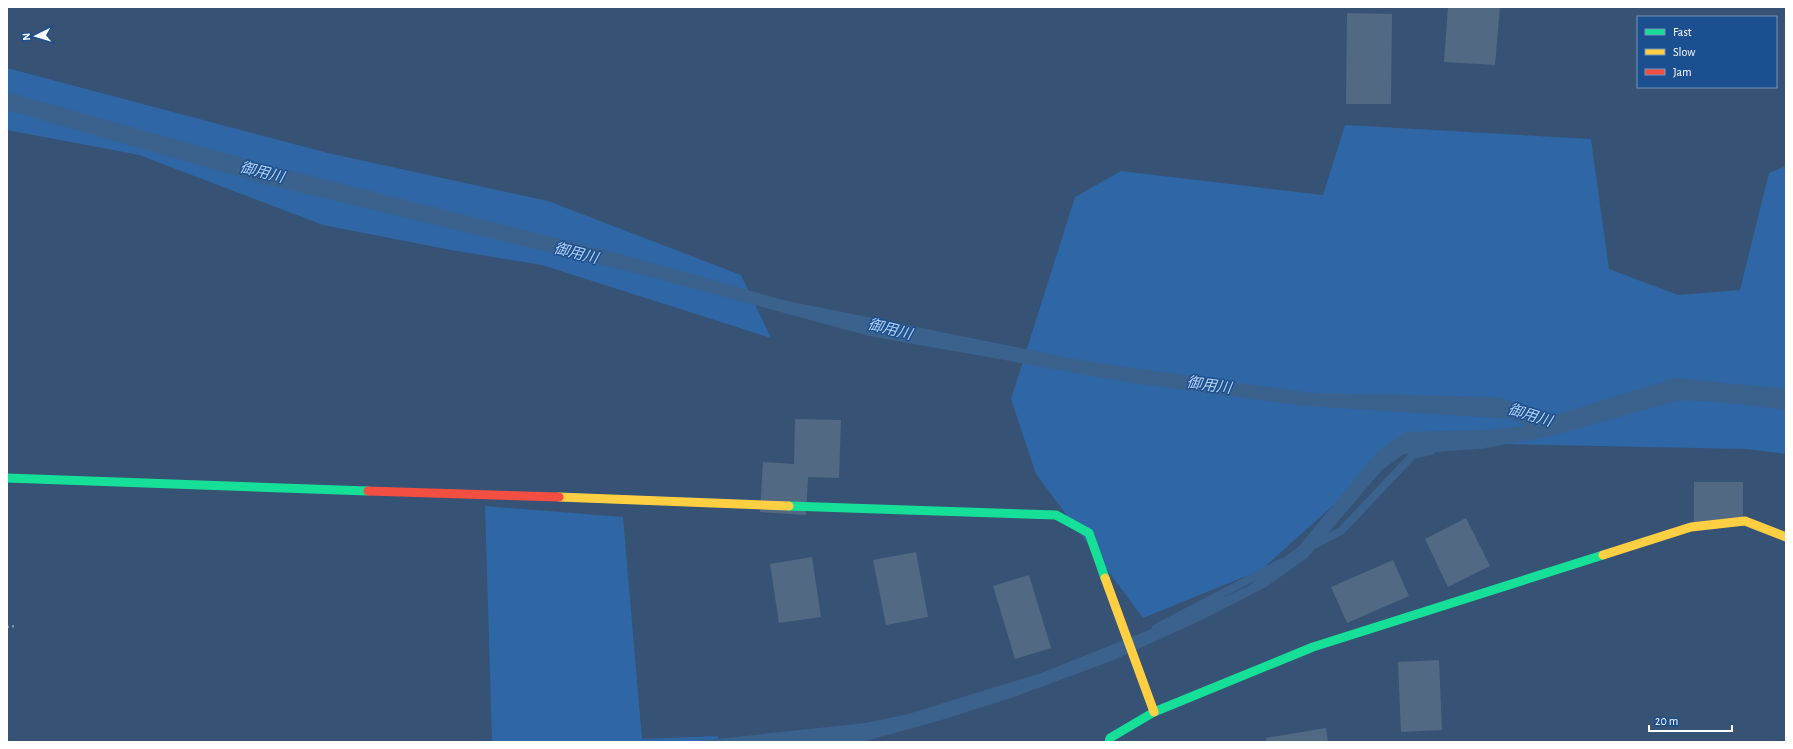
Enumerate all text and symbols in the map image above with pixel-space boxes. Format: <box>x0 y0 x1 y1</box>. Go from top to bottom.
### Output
north arrow <box>16 16 56 56</box>
legend <box>1637 16 1777 88</box>
text: Fast <box>1673 26 1692 38</box>
text: N <box>21 33 32 41</box>
text: Slow <box>1673 46 1695 58</box>
text: Jam <box>1673 66 1692 78</box>
water label: 御用川 <box>238 159 288 186</box>
water label: 御用川 <box>552 240 602 267</box>
water label: 御用川 <box>866 316 916 343</box>
water label: 御用川 <box>1186 374 1234 396</box>
water label: 御用川 <box>1506 401 1556 430</box>
scale bar <box>1649 707 1732 733</box>
text: 20 m <box>1655 715 1678 727</box>

